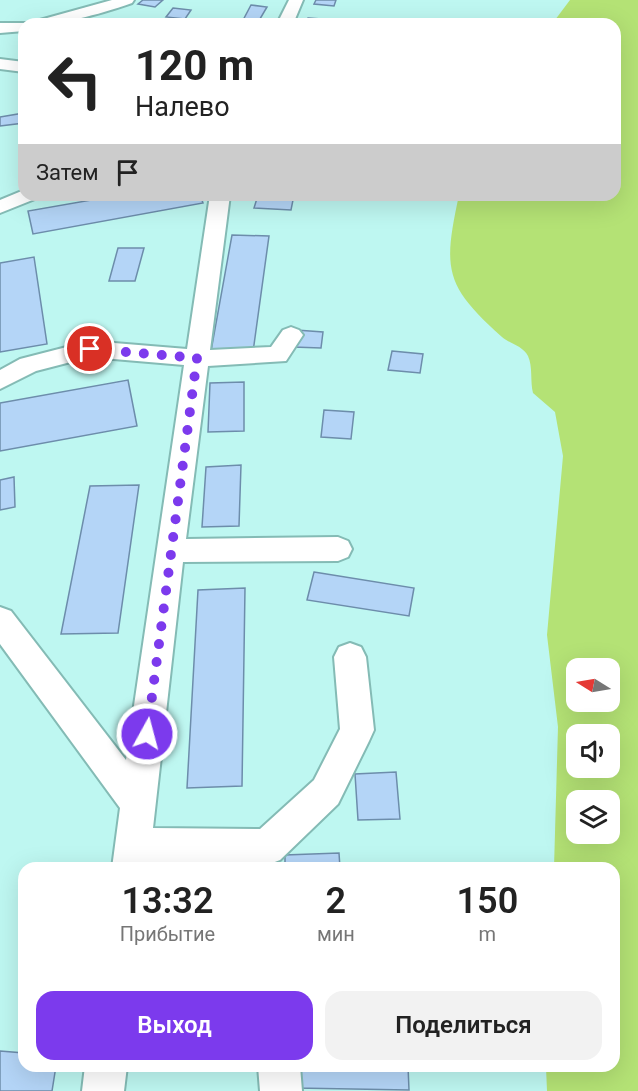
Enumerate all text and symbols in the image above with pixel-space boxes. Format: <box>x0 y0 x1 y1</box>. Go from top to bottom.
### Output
text: 120 m <box>135 41 254 90</box>
icon: left <box>36 42 114 120</box>
text: Налево <box>135 91 230 123</box>
icon: arrive <box>111 156 144 189</box>
text: Затем <box>36 160 99 185</box>
pin <box>64 323 115 374</box>
icon: arrive <box>73 332 106 365</box>
north arrow <box>566 658 620 712</box>
map controls <box>566 658 620 844</box>
position arrow <box>115 702 179 766</box>
button: sound <box>566 724 620 778</box>
button: layers <box>566 790 620 844</box>
text: 13:32 <box>121 880 213 922</box>
text: 2 <box>326 880 346 922</box>
text: 150 <box>457 880 518 922</box>
text: Прибытие <box>120 922 215 946</box>
text: мин <box>317 922 355 946</box>
text: m <box>479 922 496 946</box>
button: Выход <box>36 991 313 1060</box>
button: Поделиться <box>325 991 602 1060</box>

